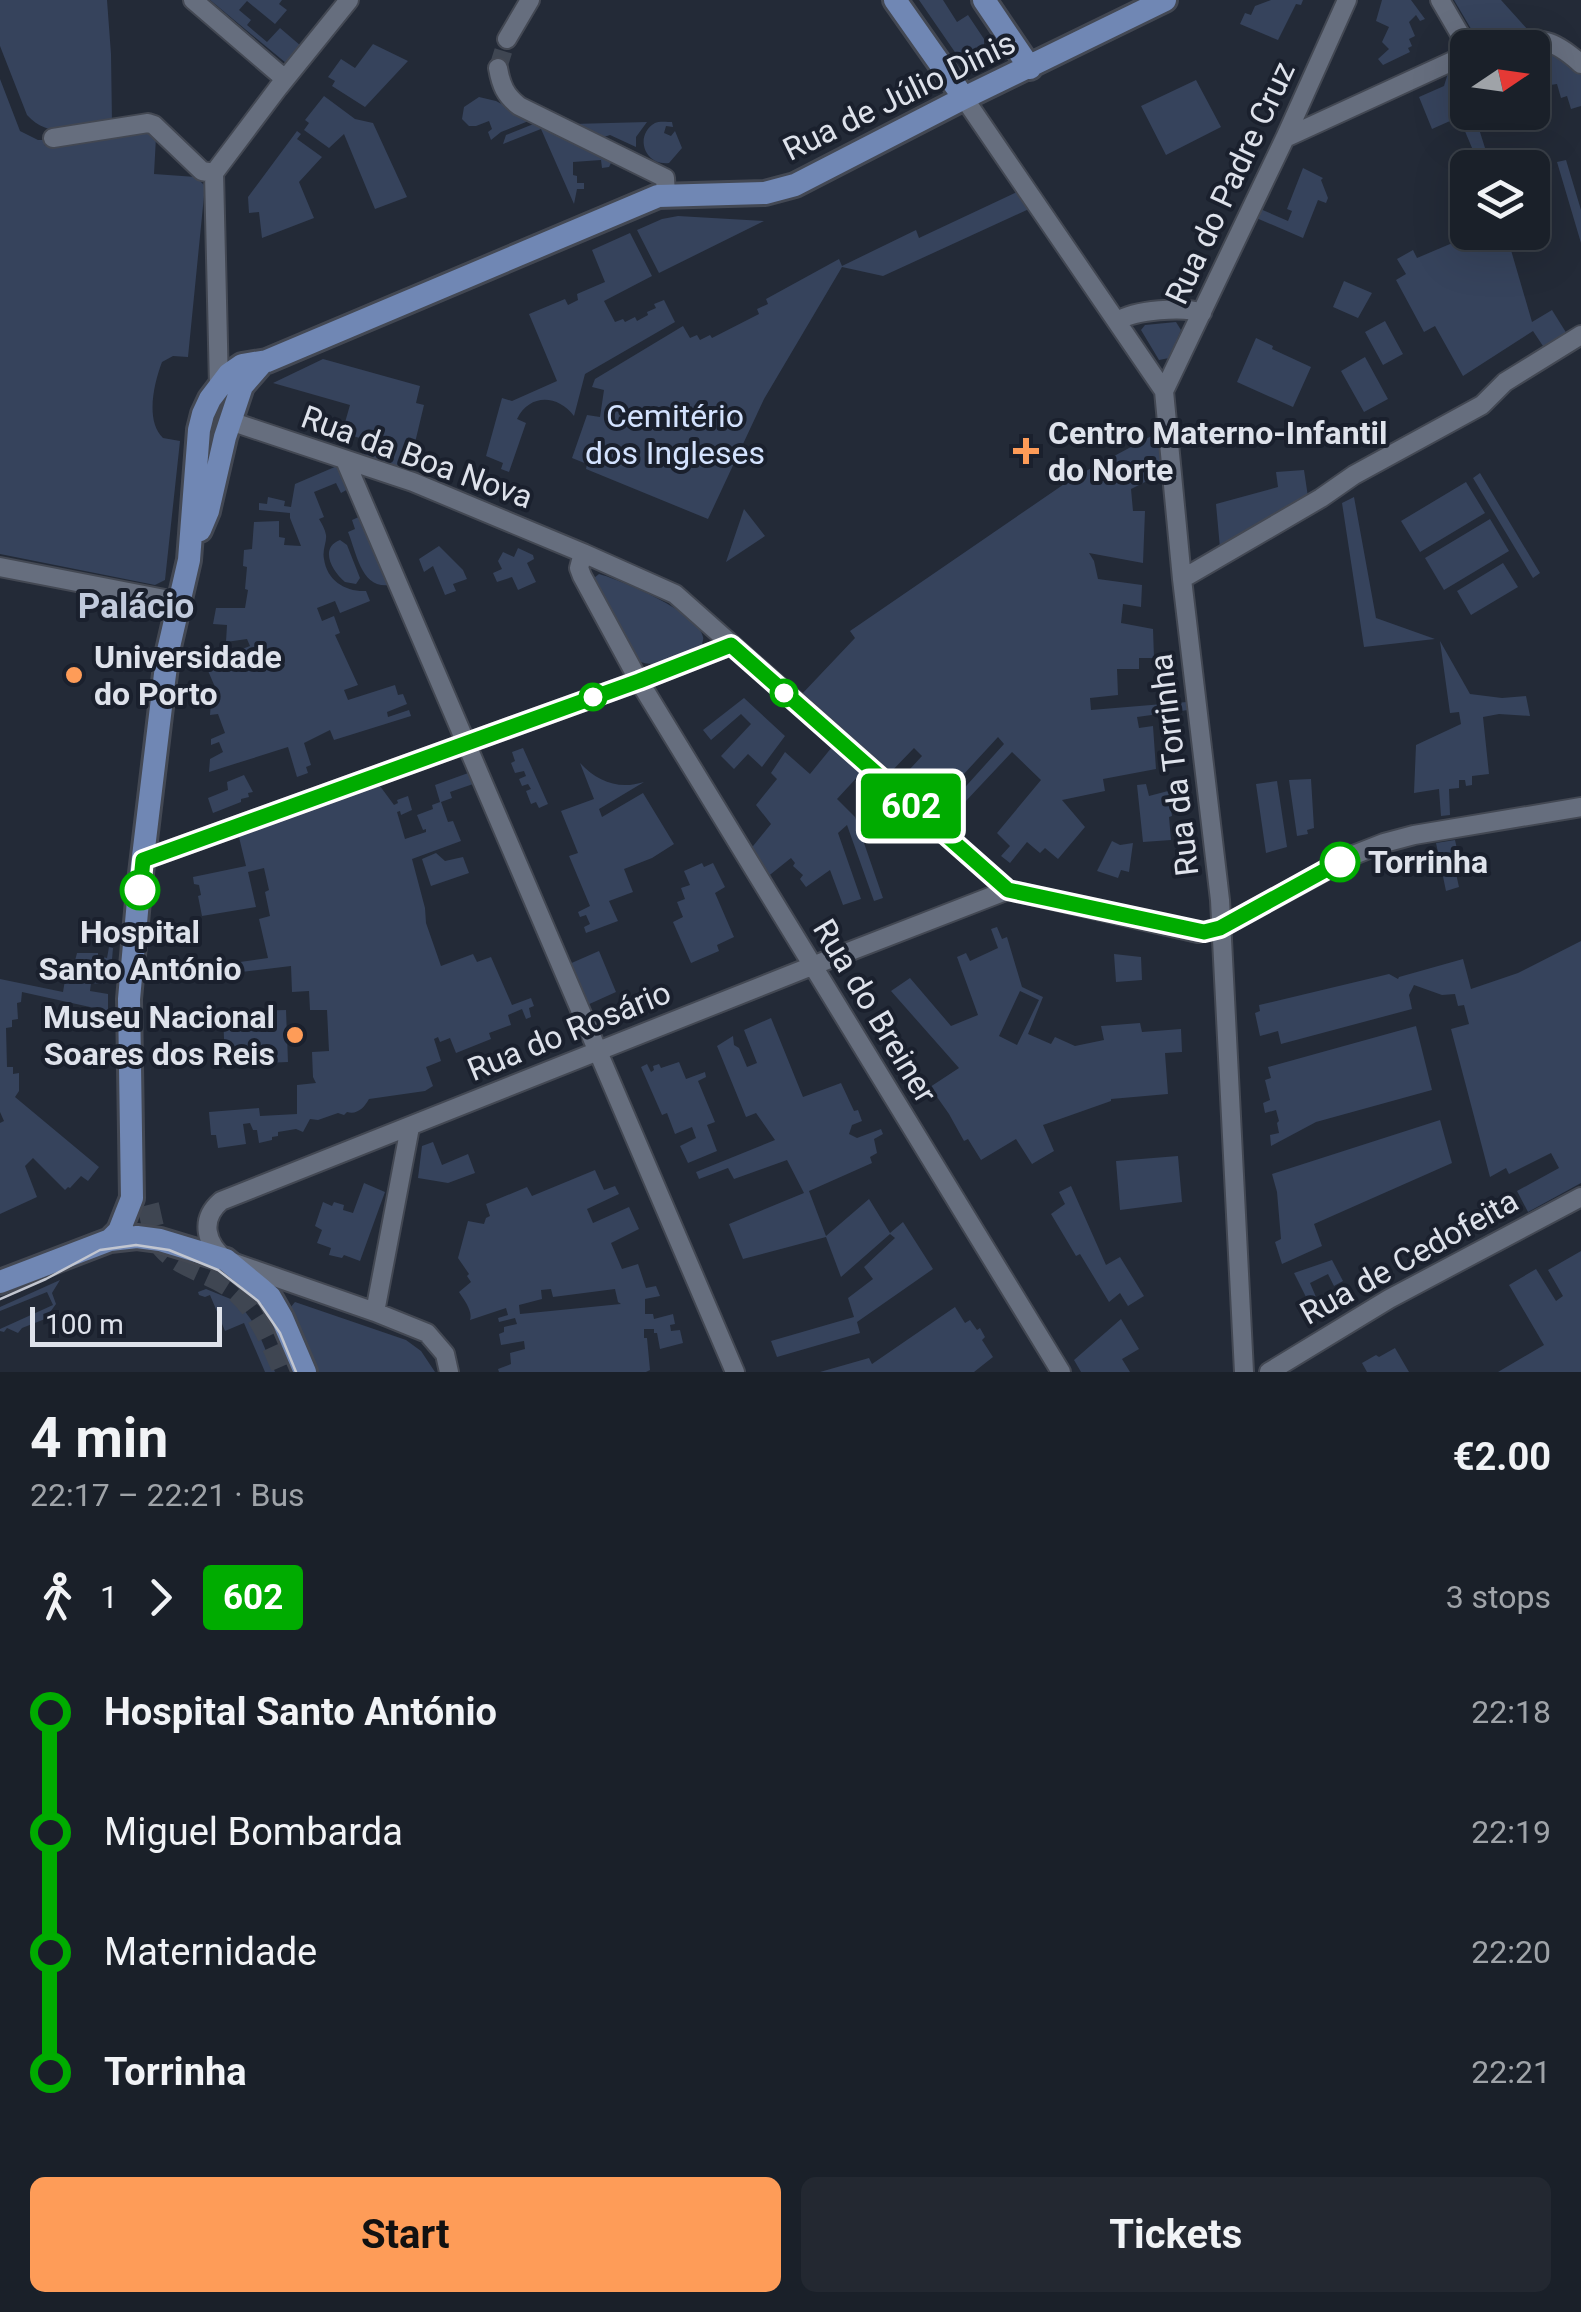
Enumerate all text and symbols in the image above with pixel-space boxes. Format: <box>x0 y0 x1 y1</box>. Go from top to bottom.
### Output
street label: Rua de Júlio Dinis <box>777 23 1021 169</box>
north arrow <box>1450 30 1550 130</box>
map controls <box>1450 30 1550 250</box>
street label: Rua do Padre Cruz <box>1157 56 1303 310</box>
button: layers <box>1450 150 1550 250</box>
park label: Cemitério dos Ingleses <box>585 397 765 472</box>
street label: Rua da Boa Nova <box>296 398 538 516</box>
place label: Centro Materno-Infantil do Norte <box>1048 414 1387 489</box>
marker: Centro Materno-Infantil do Norte <box>1013 438 1039 464</box>
district label: Palácio <box>78 586 194 627</box>
place label: Universidade do Porto <box>94 638 282 713</box>
street label: Rua da Torrinha <box>1142 652 1206 878</box>
marker: Universidade do Porto <box>63 664 85 686</box>
unlabelled marker <box>771 680 797 706</box>
unlabelled marker <box>580 684 606 710</box>
line badge: 602 <box>854 774 968 838</box>
text: 602 <box>881 786 941 827</box>
marker: Torrinha <box>1321 843 1359 881</box>
place label: Torrinha <box>1368 843 1488 881</box>
marker: Hospital Santo António <box>121 871 159 909</box>
street label: Rua do Breiner <box>805 912 945 1110</box>
place label: Hospital Santo António <box>38 913 242 988</box>
street label: Rua do Rosário <box>462 973 676 1089</box>
place label: Museu Nacional Soares dos Reis <box>43 998 275 1073</box>
marker: Museu Nacional Soares dos Reis <box>284 1024 306 1046</box>
street label: Rua de Cedofeita <box>1293 1181 1525 1333</box>
scale bar <box>30 1302 222 1346</box>
text: 100 m <box>45 1308 124 1341</box>
text: 4 min <box>30 1406 168 1470</box>
text: €2.00 <box>1453 1435 1551 1479</box>
text: 22:17 – 22:21 · Bus <box>30 1476 305 1514</box>
icon: walk <box>30 1570 85 1625</box>
icon: forward <box>133 1570 188 1625</box>
text: 602 <box>223 1577 283 1618</box>
text: 1 <box>100 1578 118 1616</box>
text: 3 stops <box>1446 1578 1551 1616</box>
text: Hospital Santo António <box>104 1690 497 1734</box>
text: 22:18 <box>1471 1693 1551 1731</box>
text: Miguel Bombarda <box>104 1810 403 1854</box>
text: 22:19 <box>1471 1813 1551 1851</box>
text: Maternidade <box>104 1930 317 1974</box>
text: 22:20 <box>1471 1933 1551 1971</box>
text: Torrinha <box>104 2050 247 2094</box>
text: 22:21 <box>1471 2053 1551 2091</box>
button: Start <box>30 2177 781 2292</box>
button: Tickets <box>801 2177 1551 2292</box>

